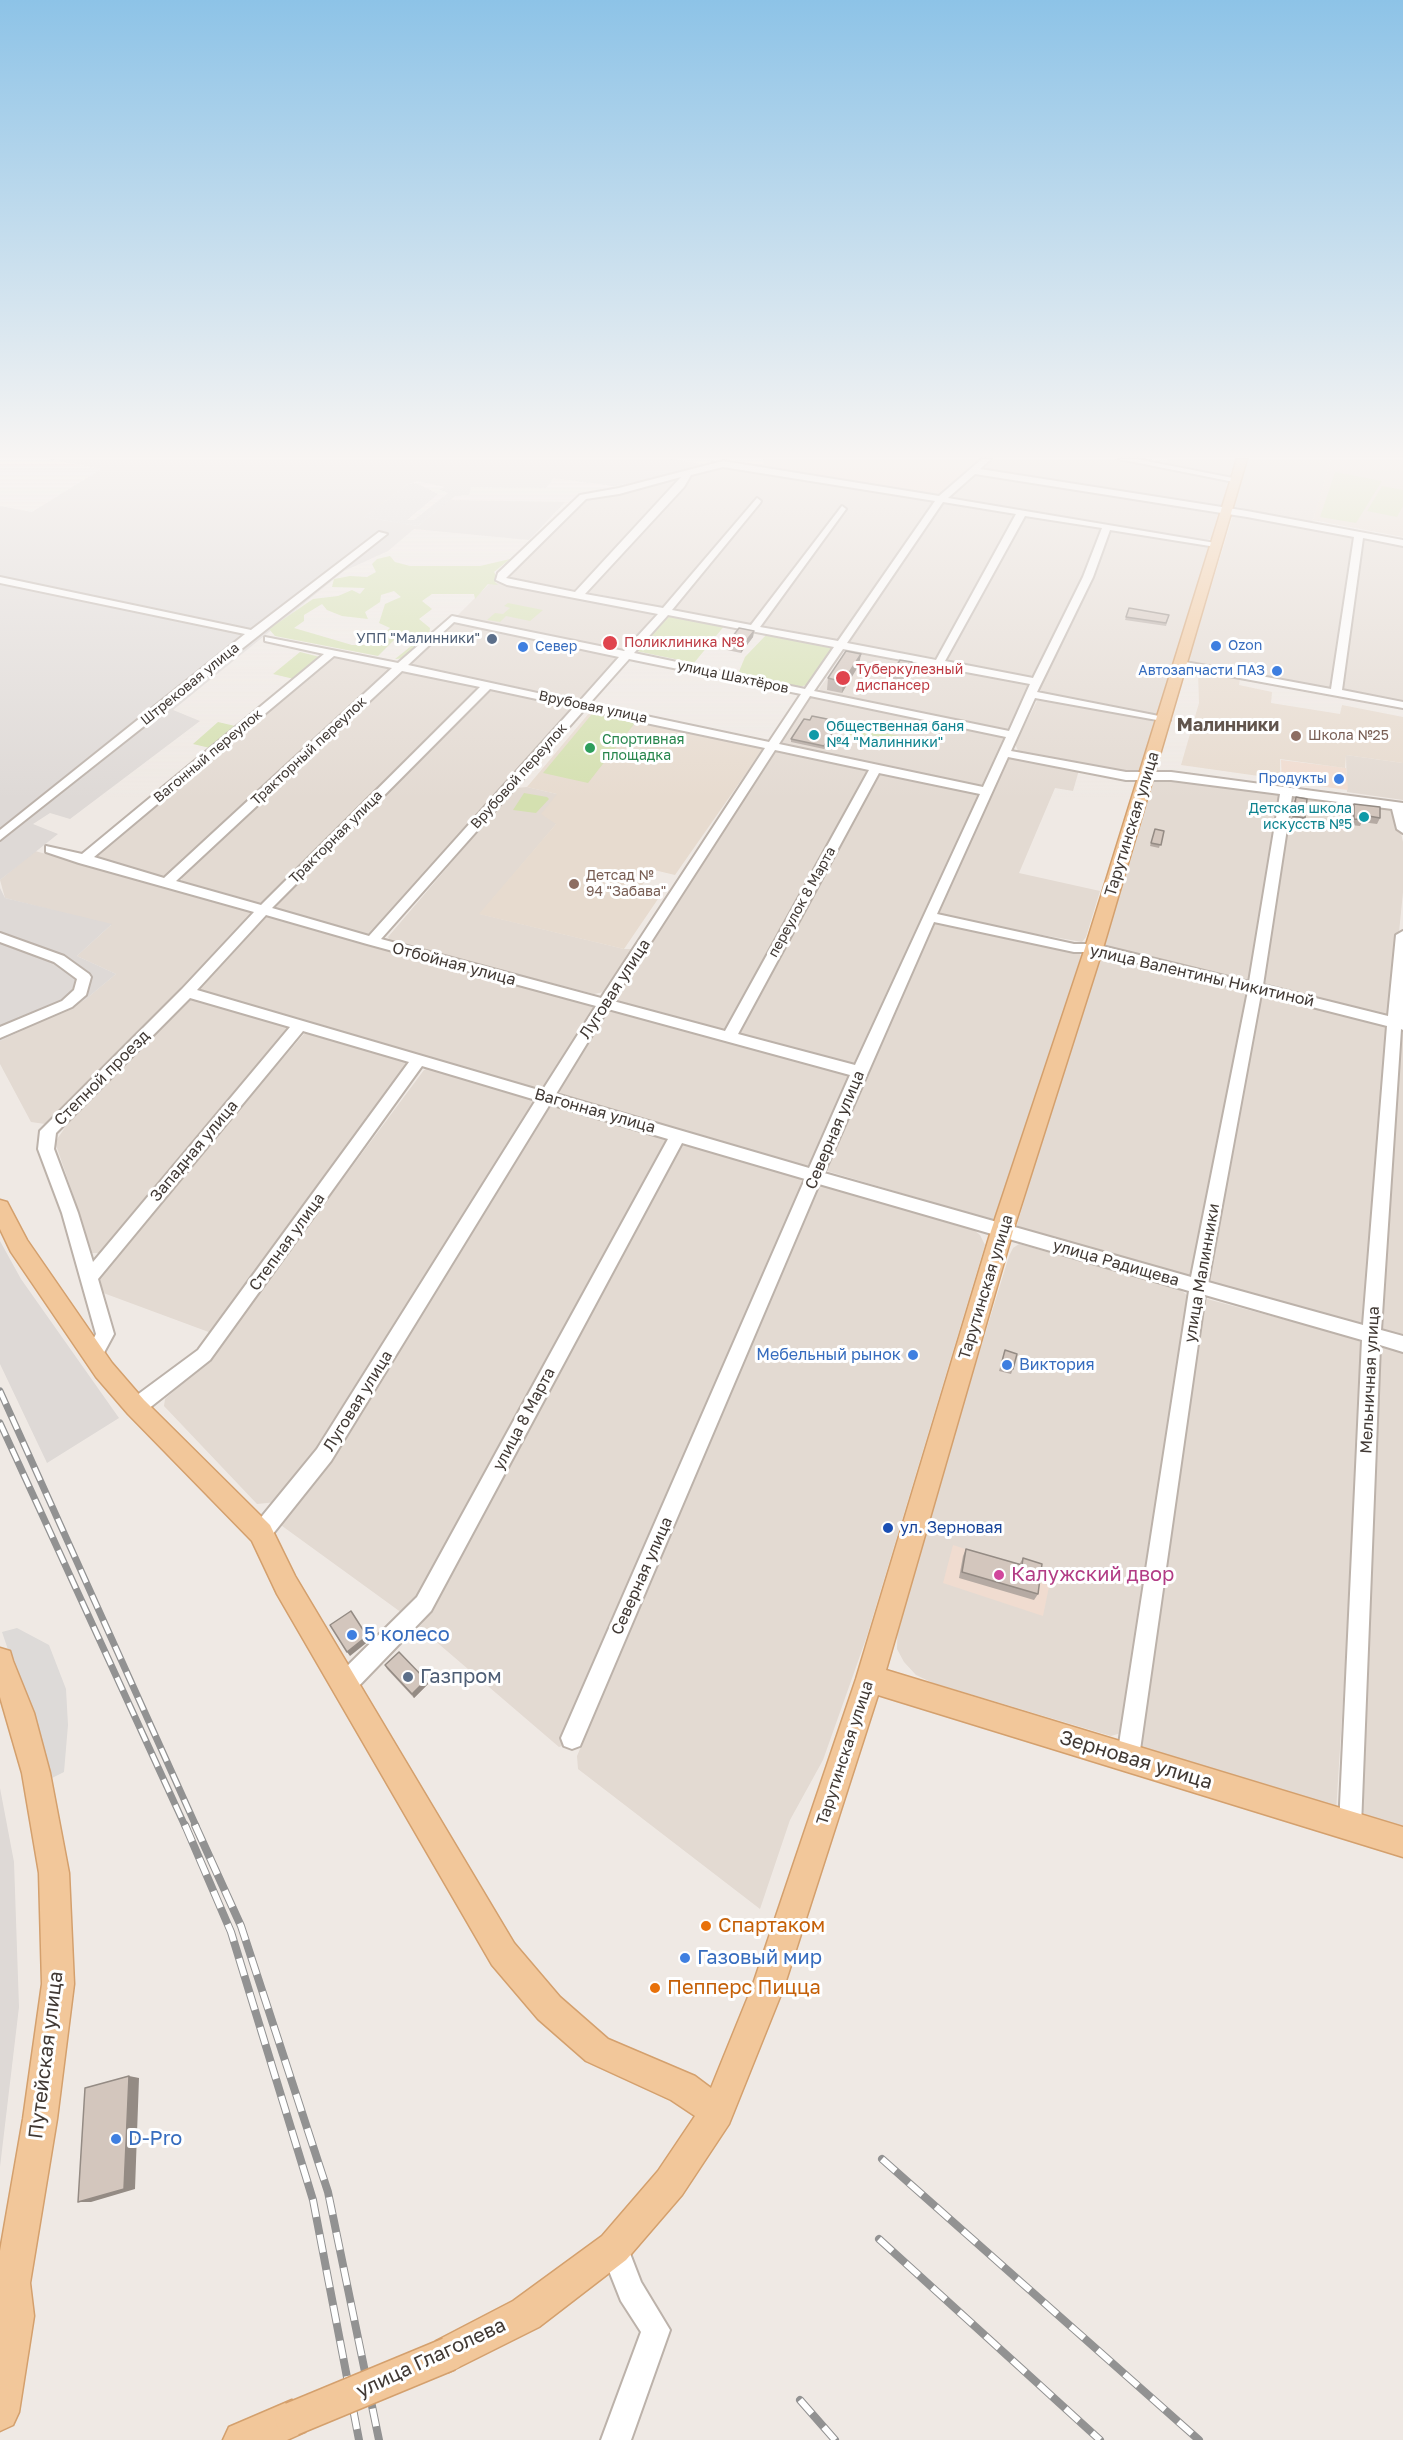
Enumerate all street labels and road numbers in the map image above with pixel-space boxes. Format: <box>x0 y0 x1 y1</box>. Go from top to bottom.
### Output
street label: Штрековая улица <box>137 639 243 729</box>
street label: улица Шахтёров <box>676 657 790 697</box>
street label: Врубовая улица <box>537 687 649 727</box>
street label: Тракторный переулок <box>248 693 370 809</box>
street label: Вагонный переулок <box>150 706 266 806</box>
street label: Врубовой переулок <box>467 720 571 832</box>
street label: Тарутинская улица <box>1101 749 1163 899</box>
street label: Тракторная улица <box>286 787 386 887</box>
street label: переулок 8 Марта <box>765 844 839 960</box>
street label: Луговая улица <box>576 935 654 1043</box>
street label: Отбойная улица <box>390 938 518 990</box>
street label: улица Валентины Никитиной <box>1088 941 1316 1011</box>
street label: Степной проезд <box>50 1026 154 1130</box>
street label: Северная улица <box>801 1068 869 1192</box>
street label: Вагонная улица <box>532 1085 658 1137</box>
street label: Западная улица <box>146 1096 242 1206</box>
street label: Степная улица <box>245 1189 329 1295</box>
street label: улица Малинники <box>1180 1202 1224 1344</box>
street label: Тарутинская улица <box>955 1212 1017 1362</box>
street label: улица Радищева <box>1051 1236 1181 1290</box>
street label: Мельничная улица <box>1357 1306 1383 1454</box>
street label: Луговая улица <box>319 1347 397 1455</box>
street label: улица 8 Марта <box>489 1364 559 1474</box>
street label: Северная улица <box>607 1514 677 1638</box>
street label: Тарутинская улица <box>813 1678 877 1828</box>
street label: Зерновая улица <box>1057 1725 1215 1795</box>
street label: Путейская улица <box>24 1970 68 2140</box>
street label: улица Глаголева <box>352 2313 510 2403</box>

